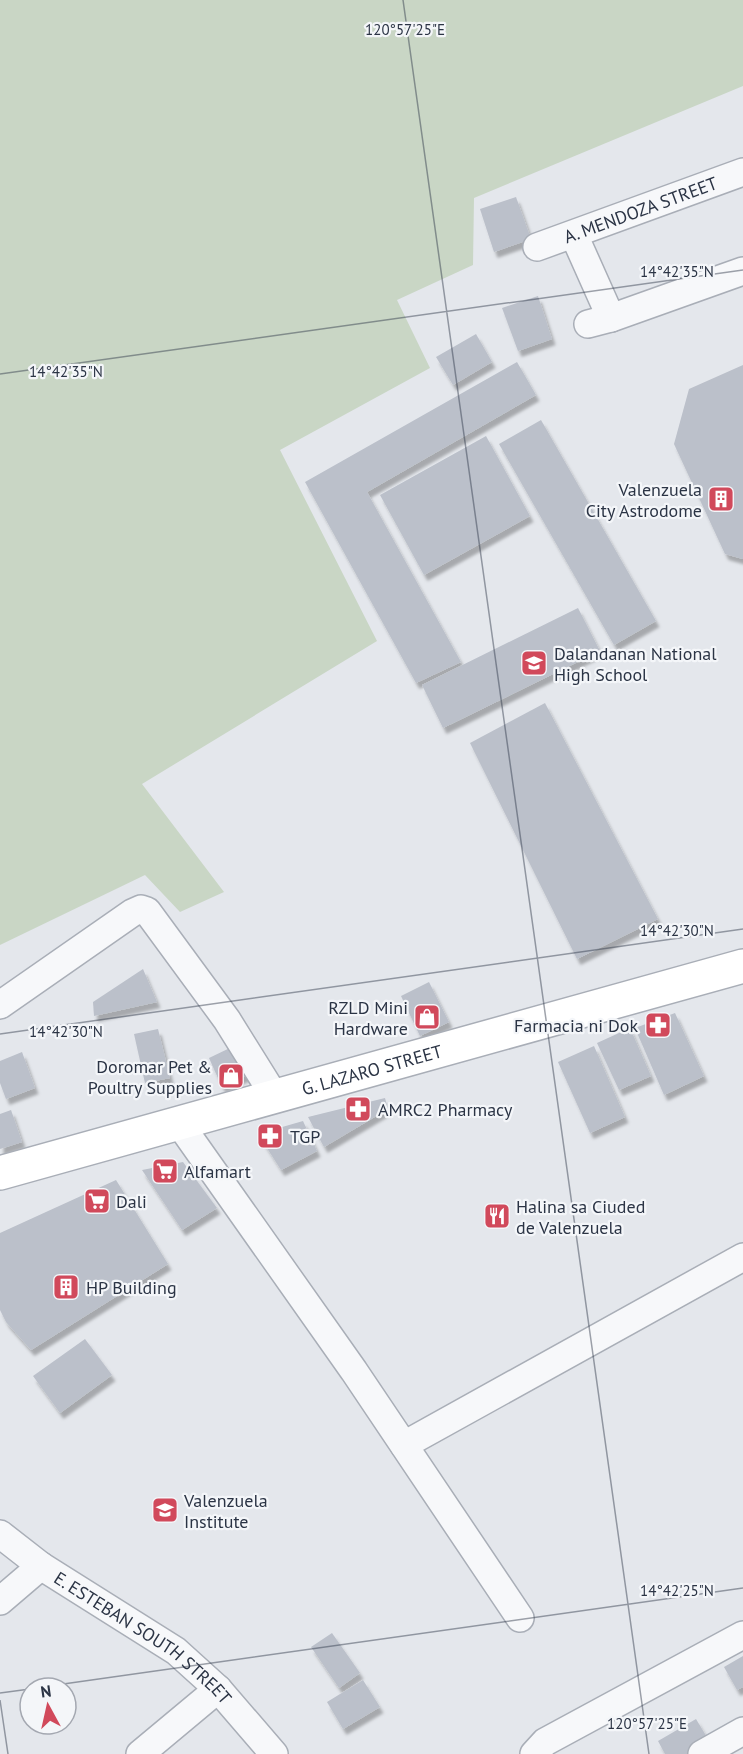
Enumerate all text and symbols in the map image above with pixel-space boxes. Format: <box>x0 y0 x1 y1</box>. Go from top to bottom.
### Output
text: 120°57'25"E <box>365 20 445 39</box>
street label: A. MENDOZA STREET <box>560 171 720 248</box>
text: 14°42'35"N <box>640 262 714 281</box>
text: 14°42'35"N <box>29 362 103 381</box>
place label: Valenzuela City Astrodome <box>586 478 702 522</box>
building icon: Valenzuela City Astrodome <box>706 484 736 514</box>
place label: Dalandanan National High School <box>554 642 717 686</box>
school or university icon: Dalandanan National High School <box>519 648 549 678</box>
text: 14°42'30"N <box>640 921 714 940</box>
place label: RZLD Mini Hardware <box>328 996 408 1040</box>
shop icon: RZLD Mini Hardware <box>412 1002 442 1032</box>
pharmacy icon: Farmacia ni Dok <box>643 1010 673 1040</box>
place label: Farmacia ni Dok <box>514 1014 638 1037</box>
text: 14°42'30"N <box>29 1022 103 1041</box>
street label: G. LAZARO STREET <box>299 1039 445 1100</box>
place label: Doromar Pet & Poultry Supplies <box>88 1055 212 1099</box>
shop icon: Doromar Pet & Poultry Supplies <box>216 1061 246 1091</box>
pharmacy icon: AMRC2 Pharmacy <box>343 1094 373 1124</box>
place label: AMRC2 Pharmacy <box>378 1098 513 1121</box>
pharmacy icon: TGP <box>255 1121 285 1151</box>
place label: TGP <box>290 1125 320 1148</box>
supermarket icon: Alfamart <box>150 1156 180 1186</box>
place label: Alfamart <box>184 1160 251 1183</box>
supermarket icon: Dali <box>82 1186 112 1216</box>
place label: Dali <box>116 1190 147 1213</box>
place label: Halina sa Ciuded de Valenzuela <box>516 1195 645 1239</box>
restaurant icon: Halina sa Ciuded de Valenzuela <box>482 1201 512 1231</box>
building icon: HP Building <box>51 1272 81 1302</box>
place label: HP Building <box>86 1276 177 1299</box>
place label: Valenzuela Institute <box>183 1489 268 1533</box>
school or university icon: Valenzuela Institute <box>150 1495 180 1525</box>
street label: E. ESTEBAN SOUTH STREET <box>50 1566 237 1708</box>
text: 14°42'25"N <box>640 1581 714 1600</box>
north arrow <box>18 1676 78 1736</box>
text: N <box>39 1681 53 1702</box>
text: 120°57'25"E <box>607 1714 687 1733</box>

